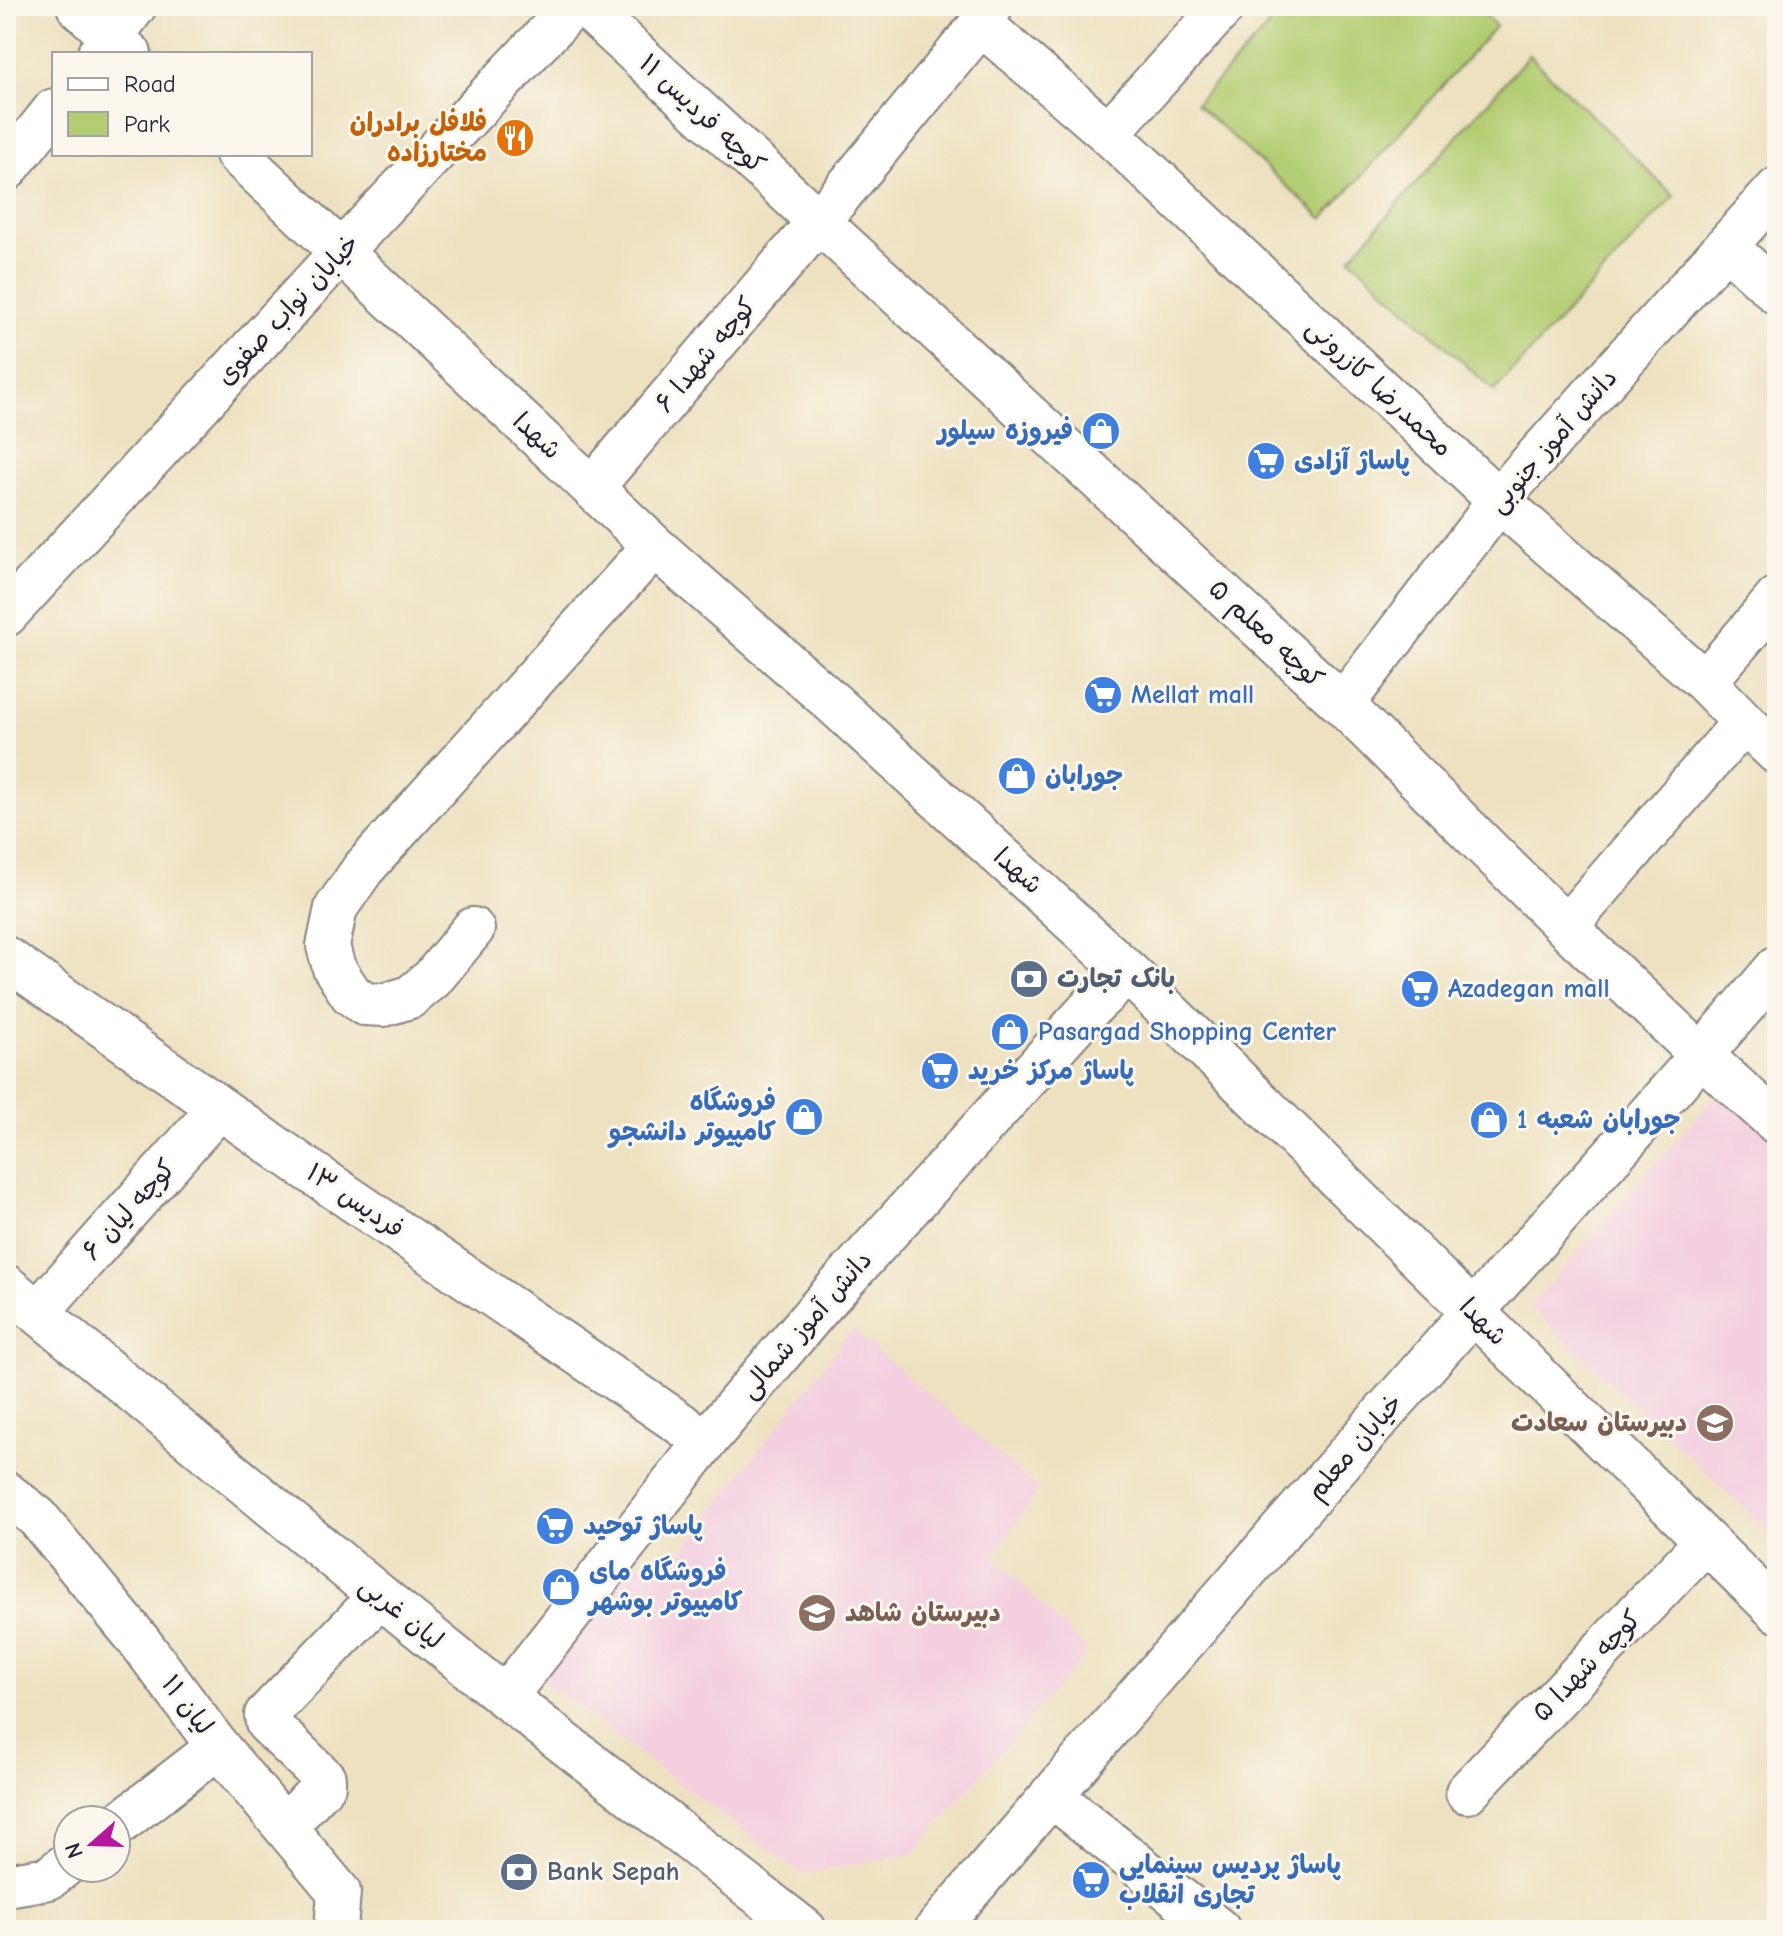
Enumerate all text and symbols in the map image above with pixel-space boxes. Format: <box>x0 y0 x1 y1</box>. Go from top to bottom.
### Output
street label: کوچه فردیس ۱۱ <box>633 48 771 180</box>
legend <box>52 52 312 156</box>
text: Road <box>124 70 176 98</box>
place label: فلافل برادران مختارزاده <box>350 108 487 168</box>
text: Park <box>124 110 170 138</box>
restaurant icon: فلافل برادران مختارزاده <box>494 117 536 159</box>
street label: خیابان نواب صفوی <box>210 228 366 392</box>
street label: کوچه شهدا ۶ <box>649 291 763 419</box>
street label: محمدرضا کازرونی <box>1299 313 1458 464</box>
street label: دانش آموز جنوبی <box>1482 363 1624 520</box>
street label: شهدا <box>507 406 567 466</box>
shop icon: فیروزه سیلور <box>1080 410 1122 452</box>
place label: فیروزه سیلور <box>936 416 1073 447</box>
supermarket icon: پاساژ آزادی <box>1245 440 1287 482</box>
place label: پاساژ آزادی <box>1294 446 1410 477</box>
street label: کوچه معلم ۵ <box>1200 573 1329 697</box>
supermarket icon: Mellat mall <box>1082 674 1124 716</box>
place label: Mellat mall <box>1131 680 1254 710</box>
shop icon: جورابان <box>996 755 1038 797</box>
place label: جورابان <box>1045 761 1123 792</box>
street label: شهدا <box>988 842 1048 900</box>
bank icon: بانک تجارت <box>1008 958 1050 1000</box>
place label: بانک تجارت <box>1057 964 1175 994</box>
supermarket icon: Azadegan mall <box>1399 968 1441 1010</box>
place label: Azadegan mall <box>1448 974 1610 1004</box>
shop icon: Pasargad Shopping Center <box>989 1011 1031 1053</box>
place label: Pasargad Shopping Center <box>1038 1017 1336 1047</box>
supermarket icon: پاساژ مرکز خرید <box>919 1050 961 1092</box>
place label: پاساژ مرکز خرید <box>968 1056 1135 1087</box>
place label: فروشگاه کامپیوتر دانشجو <box>606 1085 776 1148</box>
shop icon: فروشگاه کامپیوتر دانشجو <box>783 1096 825 1138</box>
shop icon: جورابان شعبه 1 <box>1468 1099 1510 1141</box>
place label: جورابان شعبه 1 <box>1517 1105 1681 1136</box>
street label: کوچه لیان ۶ <box>76 1154 182 1266</box>
street label: فردیس ۱۳ <box>301 1157 409 1245</box>
street label: دانش آموز شمالی <box>734 1245 879 1406</box>
street label: شهدا <box>1453 1292 1513 1352</box>
street label: خیابان معلم <box>1301 1388 1412 1509</box>
school or university icon: دبیرستان سعادت <box>1694 1402 1736 1444</box>
place label: دبیرستان سعادت <box>1511 1408 1687 1438</box>
supermarket icon: پاساژ توحید <box>534 1505 576 1547</box>
place label: پاساژ توحید <box>583 1511 703 1542</box>
place label: فروشگاه مای کامپیوتر بوشهر <box>587 1555 743 1618</box>
shop icon: فروشگاه مای کامپیوتر بوشهر <box>540 1566 582 1608</box>
street label: لیان غربی <box>353 1570 449 1656</box>
school or university icon: دبیرستان شاهد <box>796 1592 838 1634</box>
place label: دبیرستان شاهد <box>845 1598 1001 1628</box>
street label: کوچه شهدا ۵ <box>1527 1604 1647 1728</box>
street label: لیان ۱۱ <box>155 1669 219 1741</box>
north arrow <box>52 1804 132 1884</box>
text: N <box>59 1839 89 1862</box>
place label: پاساژ پردیس سینمایی تجاری انقلاب <box>1119 1850 1342 1910</box>
bank icon: Bank Sepah <box>498 1851 540 1893</box>
place label: Bank Sepah <box>547 1857 680 1887</box>
supermarket icon: پاساژ پردیس سینمایی تجاری انقلاب <box>1070 1859 1112 1901</box>

